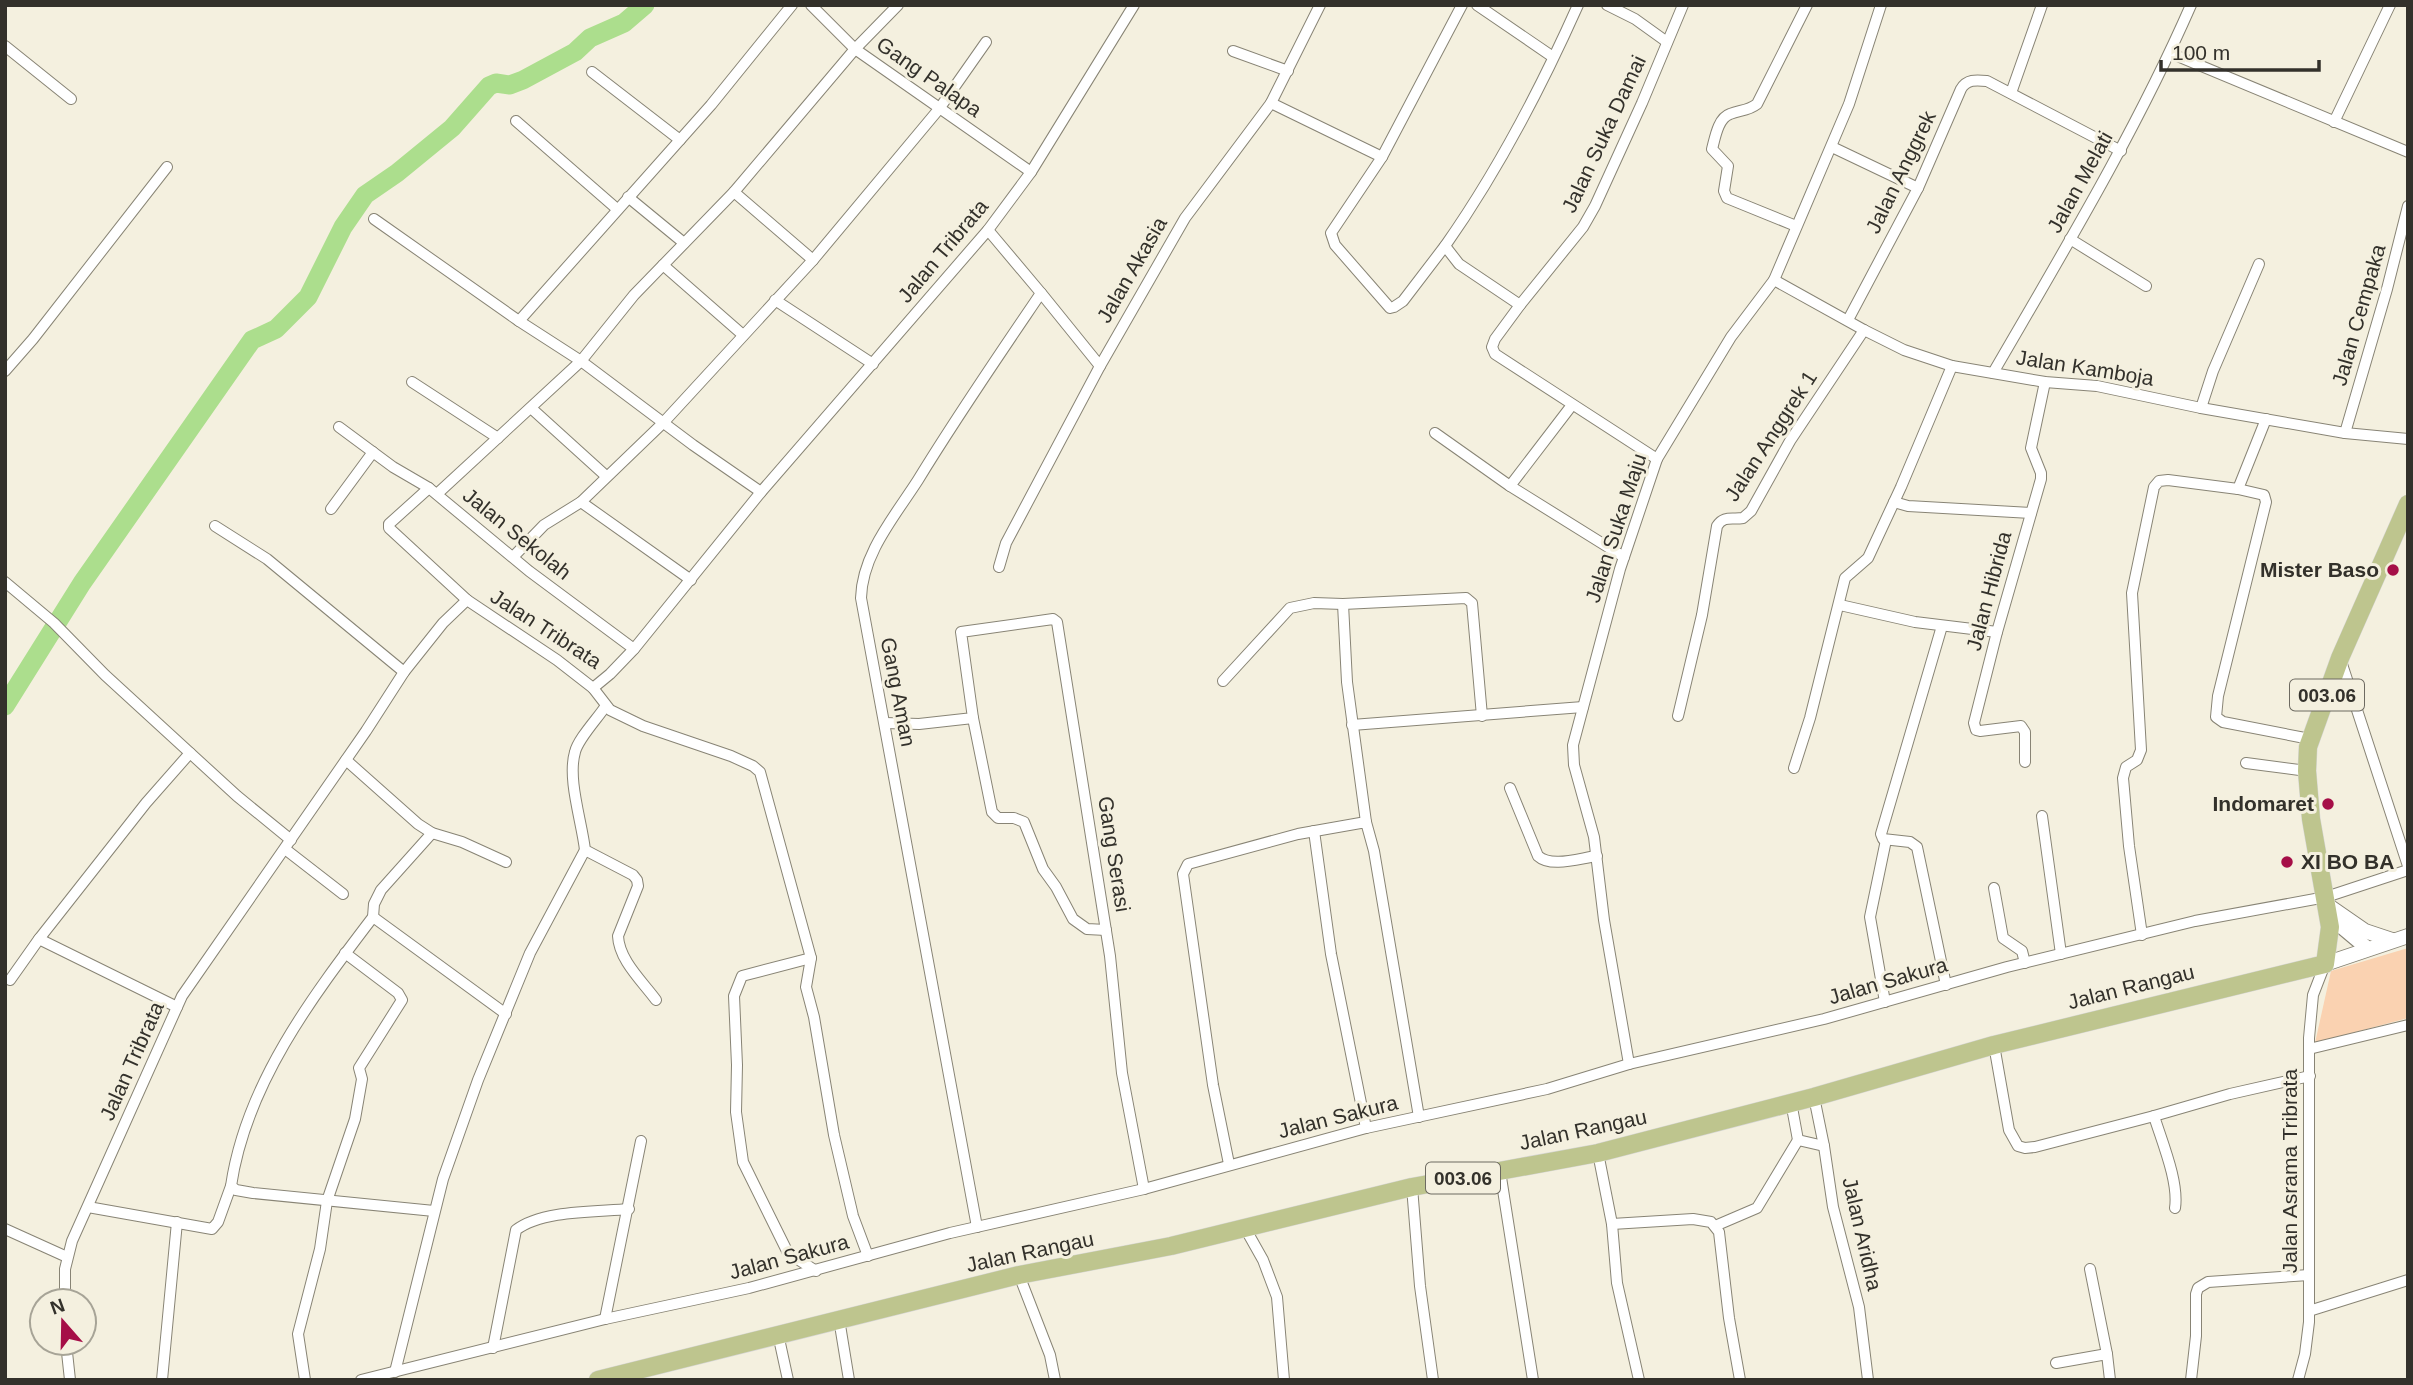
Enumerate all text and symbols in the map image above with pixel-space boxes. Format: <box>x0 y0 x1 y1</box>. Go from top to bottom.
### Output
scale bar <box>2161 28 2318 72</box>
street label: Gang Palapa <box>872 32 986 121</box>
text: 100 m <box>2172 41 2230 64</box>
street label: Jalan Suka Damai <box>1557 52 1650 216</box>
street label: Jalan Anggrek <box>1861 106 1940 237</box>
street label: Jalan Melati <box>2042 127 2117 236</box>
street label: Jalan Tribrata <box>893 194 993 307</box>
street label: Jalan Akasia <box>1092 213 1171 327</box>
street label: Jalan Cempaka <box>2327 241 2390 388</box>
street label: Jalan Kamboja <box>2015 345 2156 390</box>
street label: Jalan Anggrek 1 <box>1720 366 1821 505</box>
street label: Jalan Suka Maju <box>1581 450 1650 605</box>
street label: Jalan Sekolah <box>459 483 576 584</box>
street label: Jalan Hibrida <box>1962 528 2016 653</box>
place label: Mister Baso <box>2260 558 2379 581</box>
marker: Mister Baso <box>2385 562 2401 578</box>
street label: Jalan Tribrata <box>487 584 606 673</box>
street label: Gang Aman <box>877 635 920 749</box>
road number: 003.06 <box>2290 680 2364 710</box>
place label: Indomaret <box>2212 792 2314 815</box>
street label: Gang Serasi <box>1094 794 1135 913</box>
marker: Indomaret <box>2320 796 2336 812</box>
place label: XI BO BA <box>2301 850 2394 873</box>
marker: XI BO BA <box>2279 854 2295 870</box>
street label: Jalan Sakura <box>1826 952 1950 1008</box>
street label: Jalan Rangau <box>2065 960 2197 1013</box>
street label: Jalan Tribrata <box>95 998 168 1124</box>
street label: Jalan Asrama Tribrata <box>2278 1069 2301 1273</box>
street label: Jalan Sakura <box>1276 1090 1400 1143</box>
street label: Jalan Rangau <box>1517 1105 1649 1154</box>
road number: 003.06 <box>1426 1162 1500 1194</box>
street label: Jalan Aridha <box>1838 1175 1887 1293</box>
street label: Jalan Rangau <box>964 1227 1096 1276</box>
street label: Jalan Sakura <box>727 1229 851 1283</box>
north arrow <box>28 1287 98 1357</box>
text: N <box>47 1294 67 1319</box>

